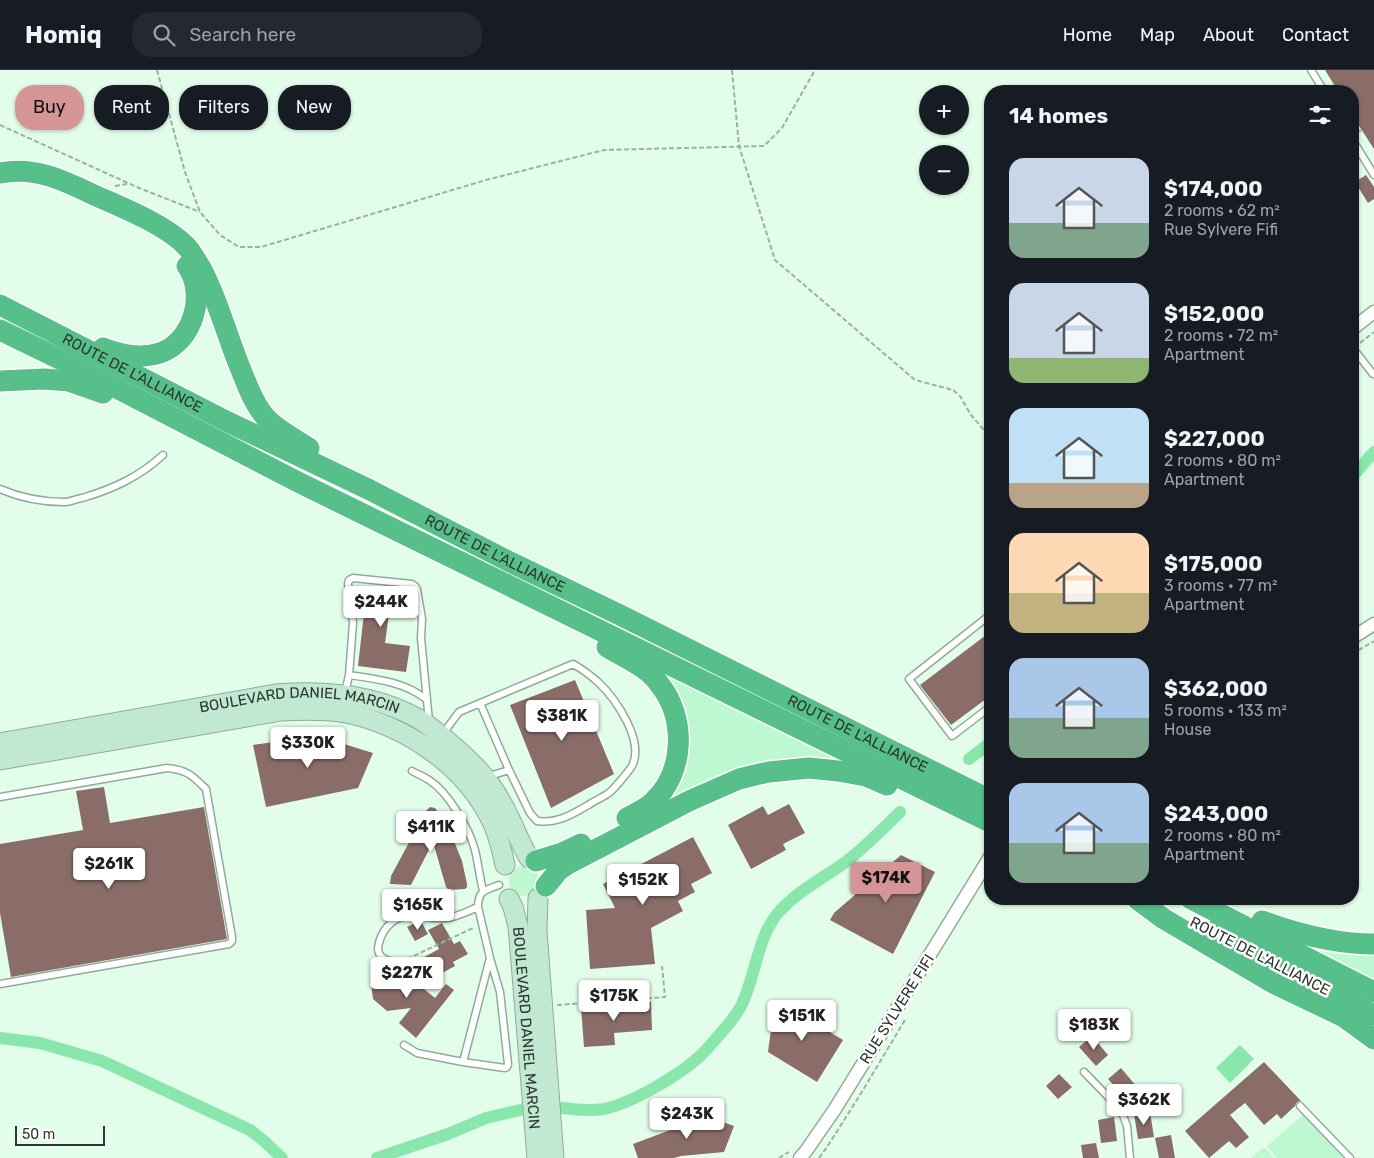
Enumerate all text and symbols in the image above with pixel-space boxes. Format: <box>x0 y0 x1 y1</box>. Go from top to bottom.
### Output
search box <box>132 12 482 57</box>
text: Homiq <box>25 21 102 49</box>
icon: search <box>150 21 178 49</box>
text: Search here <box>190 23 296 46</box>
text: Home <box>1063 24 1112 46</box>
text: Map <box>1140 24 1175 46</box>
text: About <box>1203 24 1254 46</box>
text: Contact <box>1282 24 1349 46</box>
chip: Buy <box>15 85 84 130</box>
chip: Rent <box>94 85 169 130</box>
chip: Filters <box>179 85 268 130</box>
chip: New <box>278 85 351 130</box>
map controls <box>919 85 969 195</box>
button: + <box>919 85 969 135</box>
icon: filters <box>1306 101 1334 129</box>
text: 14 homes <box>1009 103 1108 128</box>
button: − <box>919 145 969 195</box>
text: $174,000 <box>1164 176 1263 201</box>
icon: home <box>1049 178 1109 238</box>
text: 2 rooms · 62 m² <box>1164 201 1280 220</box>
text: Rue Sylvere Fifi <box>1164 220 1278 239</box>
text: $152,000 <box>1164 301 1264 326</box>
icon: home <box>1049 303 1109 363</box>
text: 2 rooms · 72 m² <box>1164 326 1278 345</box>
street label: ROUTE DE L'ALLIANCE <box>60 330 206 416</box>
text: Apartment <box>1164 345 1244 364</box>
text: $227,000 <box>1164 426 1265 451</box>
icon: home <box>1049 428 1109 488</box>
text: 2 rooms · 80 m² <box>1164 451 1281 470</box>
text: Apartment <box>1164 470 1244 489</box>
street label: ROUTE DE L'ALLIANCE <box>422 511 568 596</box>
text: $175,000 <box>1164 551 1263 576</box>
icon: home <box>1049 553 1109 613</box>
text: 3 rooms · 77 m² <box>1164 576 1277 595</box>
pin: $244K <box>346 586 416 628</box>
text: $244K <box>354 592 408 611</box>
text: Apartment <box>1164 595 1244 614</box>
text: $362,000 <box>1164 676 1268 701</box>
icon: home <box>1049 678 1109 738</box>
street label: BOULEVARD DANIEL MARCIN <box>198 684 402 718</box>
street label: ROUTE DE L'ALLIANCE <box>784 691 931 777</box>
pin: $381K <box>527 700 597 742</box>
text: 5 rooms · 133 m² <box>1164 701 1287 720</box>
text: $381K <box>537 706 587 725</box>
text: House <box>1164 720 1211 739</box>
pin: $330K <box>273 726 343 769</box>
text: $330K <box>281 733 335 752</box>
text: $243,000 <box>1164 801 1268 826</box>
icon: home <box>1049 803 1109 863</box>
pin: $411K <box>396 810 466 853</box>
text: $411K <box>407 817 455 836</box>
text: 2 rooms · 80 m² <box>1164 826 1281 845</box>
text: Apartment <box>1164 845 1244 864</box>
pin: $261K <box>74 848 144 890</box>
text: $261K <box>84 854 134 873</box>
pin: $174K <box>851 862 921 904</box>
pin: $152K <box>608 864 678 906</box>
text: $174K <box>862 868 910 887</box>
text: $152K <box>618 870 668 889</box>
pin: $165K <box>383 888 453 931</box>
text: $165K <box>393 895 443 914</box>
street label: ROUTE DE L'ALLIANCE <box>1187 913 1333 999</box>
street label: BOULEVARD DANIEL MARCIN <box>509 926 544 1130</box>
street label: RUE SYLVERE FIFI <box>856 951 938 1067</box>
pin: $227K <box>372 956 442 999</box>
text: $227K <box>381 963 433 982</box>
pin: $175K <box>579 980 649 1022</box>
text: $175K <box>590 986 638 1005</box>
pin: $151K <box>767 1000 837 1042</box>
text: $151K <box>778 1006 826 1025</box>
pin: $183K <box>1059 1008 1129 1051</box>
text: $183K <box>1069 1015 1119 1034</box>
pin: $362K <box>1109 1084 1179 1126</box>
text: $362K <box>1118 1090 1170 1109</box>
pin: $243K <box>652 1098 722 1140</box>
text: $243K <box>660 1104 714 1123</box>
scale bar <box>15 1123 105 1146</box>
text: 50 m <box>22 1126 55 1143</box>

